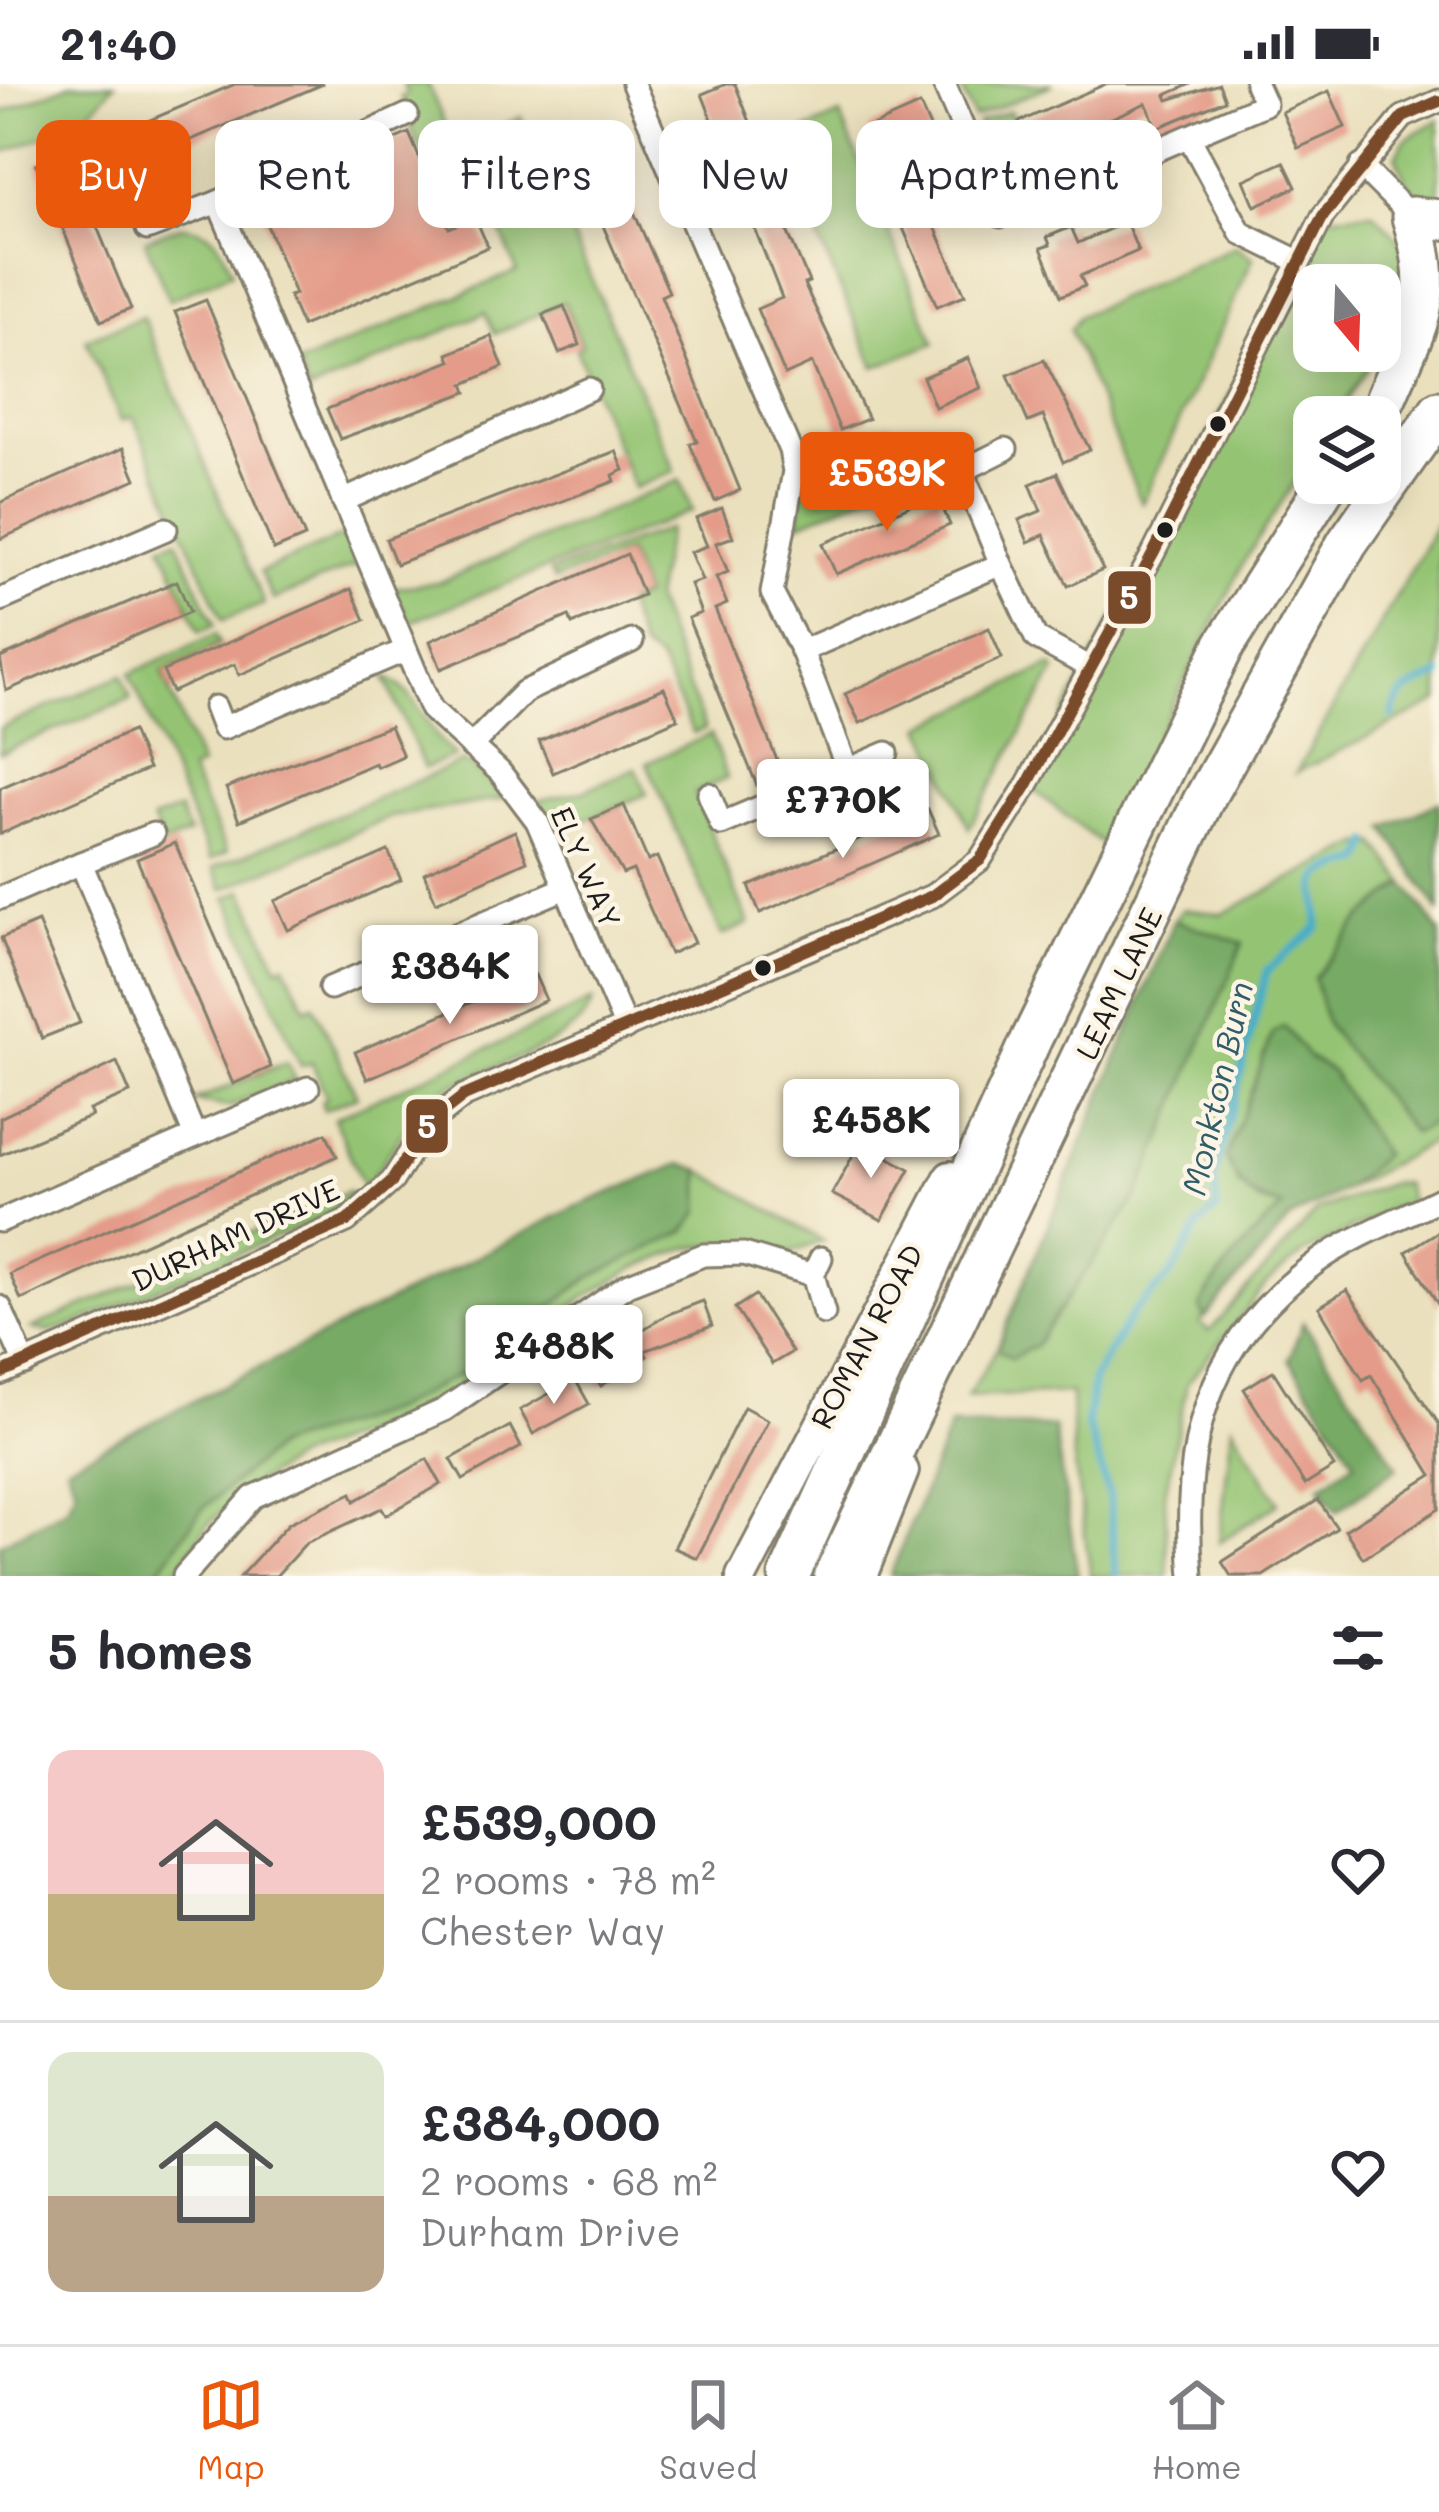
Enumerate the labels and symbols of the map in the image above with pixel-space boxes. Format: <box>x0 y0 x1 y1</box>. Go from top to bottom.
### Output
north arrow <box>1293 264 1401 372</box>
unlabelled marker <box>1207 413 1229 435</box>
pin: £539K <box>803 432 971 534</box>
unlabelled marker <box>1154 519 1176 541</box>
line badge: 5 <box>1106 569 1153 626</box>
text: 5 <box>1119 574 1139 617</box>
pin: £770K <box>759 759 927 861</box>
street label: ELY WAY <box>542 800 632 934</box>
street label: LEAM LANE <box>1065 901 1171 1065</box>
pin: £384K <box>366 925 534 1027</box>
unlabelled marker <box>752 957 774 979</box>
water label: Monkton Burn <box>1171 977 1261 1199</box>
pin: £458K <box>787 1079 955 1181</box>
line badge: 5 <box>404 1097 450 1155</box>
text: 5 <box>417 1103 437 1146</box>
street label: DURHAM DRIVE <box>125 1168 345 1300</box>
street label: ROMAN ROAD <box>801 1237 931 1435</box>
pin: £488K <box>470 1305 638 1407</box>

